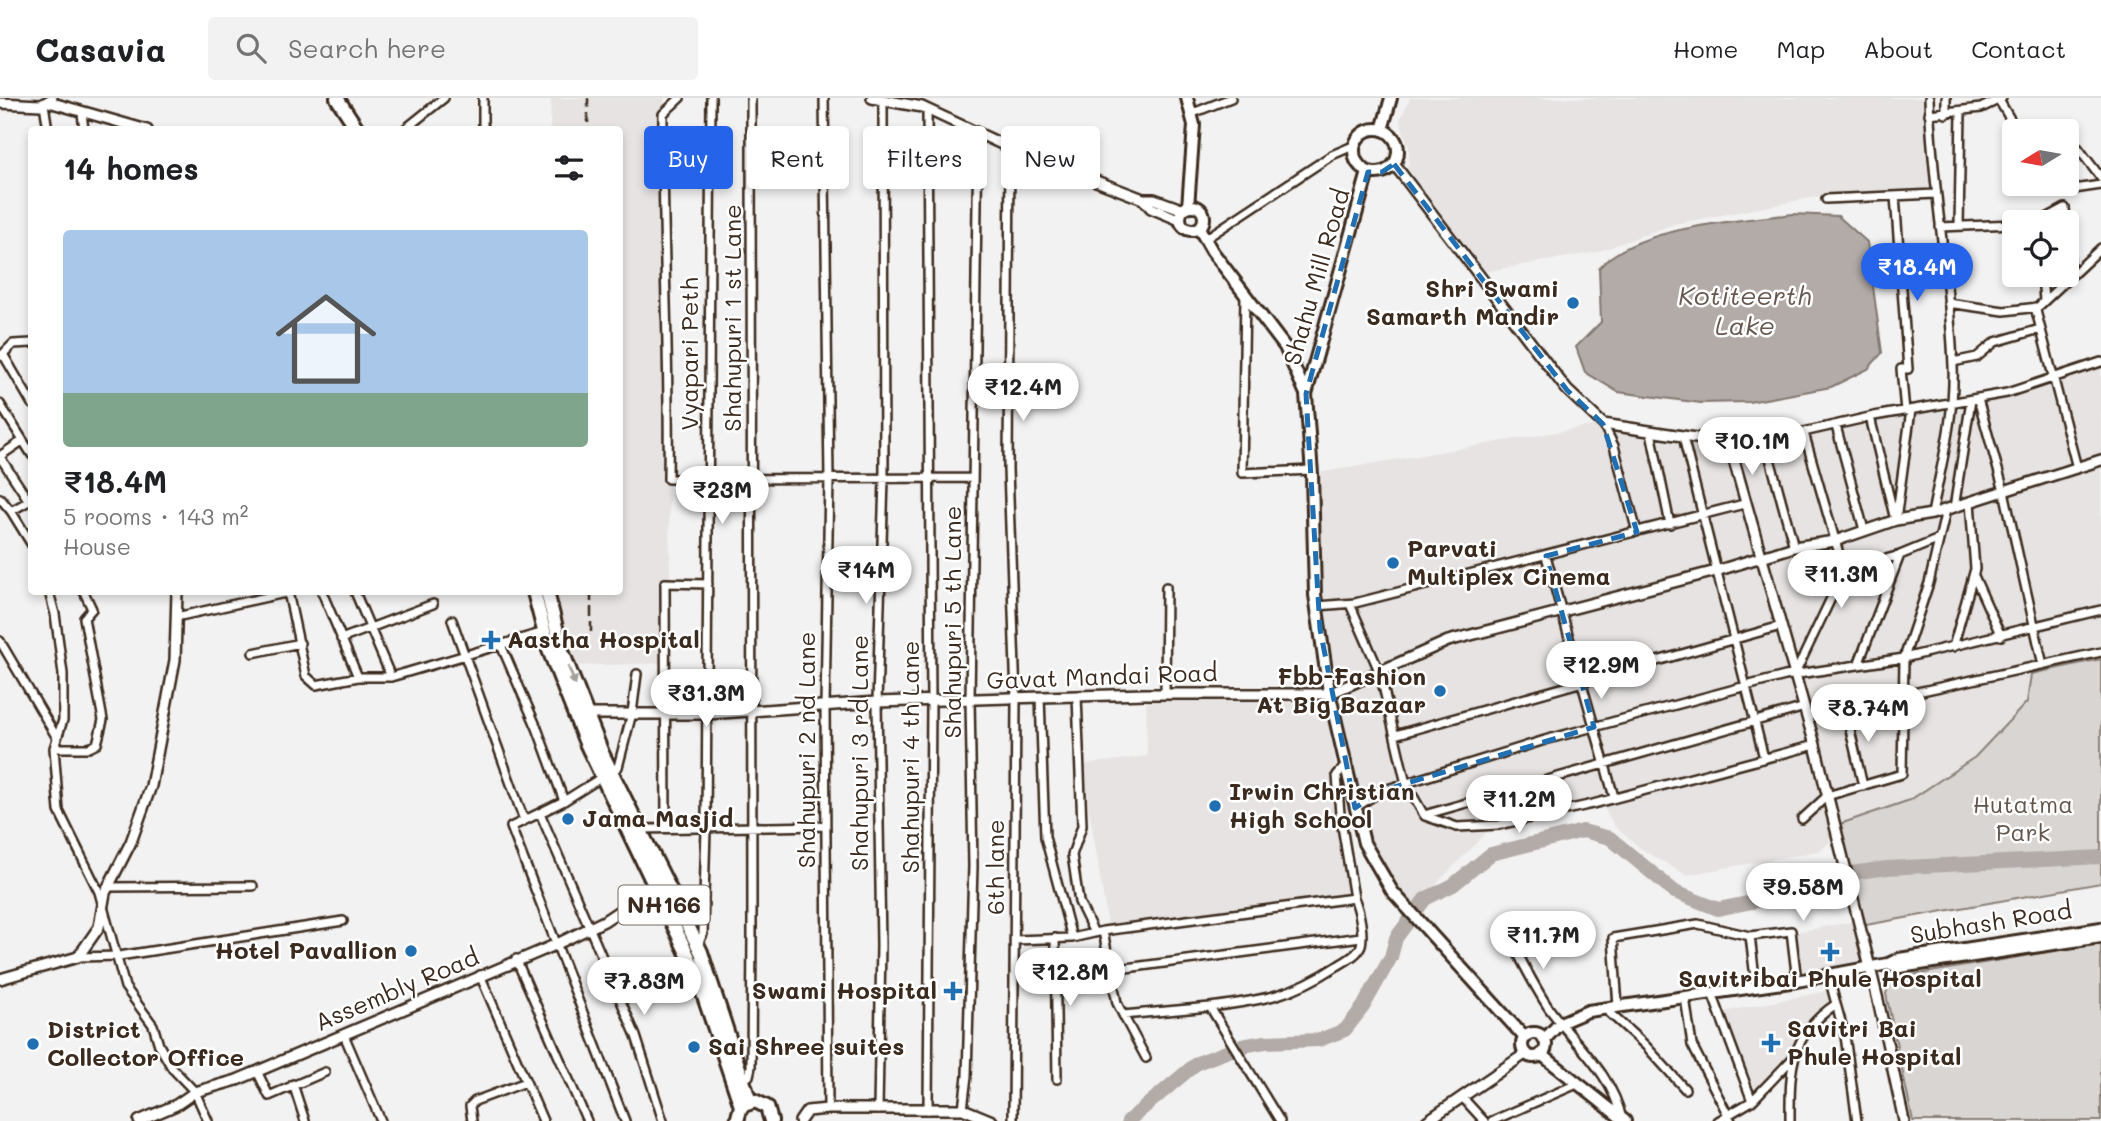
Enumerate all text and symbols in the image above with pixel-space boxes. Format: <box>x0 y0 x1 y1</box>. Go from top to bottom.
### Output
search box <box>208 17 698 80</box>
text: Casavia <box>35 27 166 70</box>
icon: search <box>232 29 270 67</box>
text: Search here <box>288 31 446 65</box>
text: Home <box>1673 33 1738 64</box>
text: Map <box>1776 33 1825 64</box>
text: About <box>1863 33 1933 64</box>
text: Contact <box>1971 33 2066 64</box>
north arrow <box>2002 119 2079 196</box>
map controls <box>2002 119 2079 287</box>
chip: Buy <box>644 126 733 189</box>
chip: Rent <box>747 126 849 189</box>
chip: Filters <box>863 126 987 189</box>
chip: New <box>1001 126 1100 189</box>
text: 14 homes <box>63 148 199 188</box>
icon: filters <box>550 149 588 187</box>
street label: Shahu Mill Road <box>1276 185 1356 368</box>
street label: Shahupuri 1 st Lane <box>716 204 747 432</box>
button: locate <box>2002 210 2079 287</box>
pin: ₹18.4M <box>1860 244 1974 303</box>
text: ₹18.4M <box>1877 251 1957 281</box>
place label: Shri Swami Samarth Mandir <box>1366 272 1559 331</box>
icon: home <box>263 276 389 402</box>
street label: Vyapari Peth <box>673 277 704 431</box>
water label: Kotiteerth Lake <box>1678 278 1812 342</box>
marker: Shri Swami Samarth Mandir <box>1565 295 1581 311</box>
pin: ₹12.4M <box>966 364 1080 423</box>
text: ₹12.4M <box>984 371 1062 401</box>
pin: ₹10.1M <box>1695 418 1809 477</box>
text: ₹10.1M <box>1714 425 1790 455</box>
text: ₹18.4M <box>63 461 167 501</box>
pin: ₹23M <box>681 466 763 526</box>
text: ₹23M <box>692 474 752 504</box>
text: 5 rooms · 143 m² <box>63 501 249 531</box>
street label: Shahupuri 5 th Lane <box>936 506 967 738</box>
text: House <box>63 531 131 561</box>
place label: Parvati Multiplex Cinema <box>1407 532 1610 591</box>
pin: ₹14M <box>825 546 907 606</box>
pin: ₹11.3M <box>1784 550 1898 610</box>
text: ₹14M <box>837 554 895 584</box>
marker: Parvati Multiplex Cinema <box>1385 555 1401 571</box>
text: ₹11.3M <box>1803 558 1879 588</box>
place label: Aastha Hospital <box>507 623 700 654</box>
marker: Aastha Hospital <box>481 630 501 650</box>
street label: Shahupuri 2 nd Lane <box>790 632 821 868</box>
street label: Shahupuri 3 rd Lane <box>843 635 874 871</box>
street label: Shahupuri 4 th Lane <box>894 641 925 873</box>
pin: ₹12.9M <box>1544 642 1658 701</box>
text: ₹12.9M <box>1562 649 1640 679</box>
street label: Gavat Mandai Road <box>986 656 1218 695</box>
place label: Fbb-Fashion At Big Bazaar <box>1256 660 1426 719</box>
one-way arrow <box>567 666 578 687</box>
pin: ₹31.3M <box>649 670 763 729</box>
text: ₹31.3M <box>667 677 745 707</box>
marker: Fbb-Fashion At Big Bazaar <box>1432 683 1448 699</box>
pin: ₹8.74M <box>1811 684 1925 744</box>
text: ₹8.74M <box>1827 692 1909 722</box>
place label: Irwin Christian High School <box>1229 775 1415 834</box>
pin: ₹11.2M <box>1462 776 1576 835</box>
text: ₹11.2M <box>1482 783 1556 813</box>
park label: Hutatma Park <box>1973 788 2073 847</box>
marker: Irwin Christian High School <box>1207 798 1223 814</box>
place label: Jama Masjid <box>582 802 734 833</box>
marker: Jama Masjid <box>560 811 576 827</box>
street label: 6th lane <box>979 819 1010 915</box>
pin: ₹9.58M <box>1746 864 1860 923</box>
text: ₹9.58M <box>1762 871 1844 901</box>
road number: NH166 <box>618 886 710 925</box>
street label: Subhash Road <box>1908 893 2074 950</box>
pin: ₹11.7M <box>1486 912 1600 971</box>
text: ₹11.7M <box>1506 919 1580 949</box>
place label: Hotel Pavallion <box>215 934 397 965</box>
street label: Assembly Road <box>310 940 483 1037</box>
marker: Savitribai Phule Hospital <box>1820 942 1840 962</box>
marker: Hotel Pavallion <box>403 943 419 959</box>
pin: ₹12.8M <box>1013 948 1127 1008</box>
text: ₹12.8M <box>1031 956 1109 986</box>
pin: ₹7.83M <box>587 958 701 1017</box>
place label: Savitribai Phule Hospital <box>1678 962 1982 993</box>
text: ₹7.83M <box>603 965 685 995</box>
place label: Swami Hospital <box>752 974 937 1005</box>
marker: Swami Hospital <box>943 981 963 1001</box>
place label: Savitri Bai Phule Hospital <box>1787 1012 1962 1071</box>
place label: District Collector Office <box>47 1013 244 1072</box>
place label: Sai Shree suites <box>708 1030 904 1061</box>
marker: Savitri Bai Phule Hospital <box>1761 1033 1781 1053</box>
marker: District Collector Office <box>25 1036 41 1052</box>
marker: Sai Shree suites <box>686 1039 702 1055</box>

